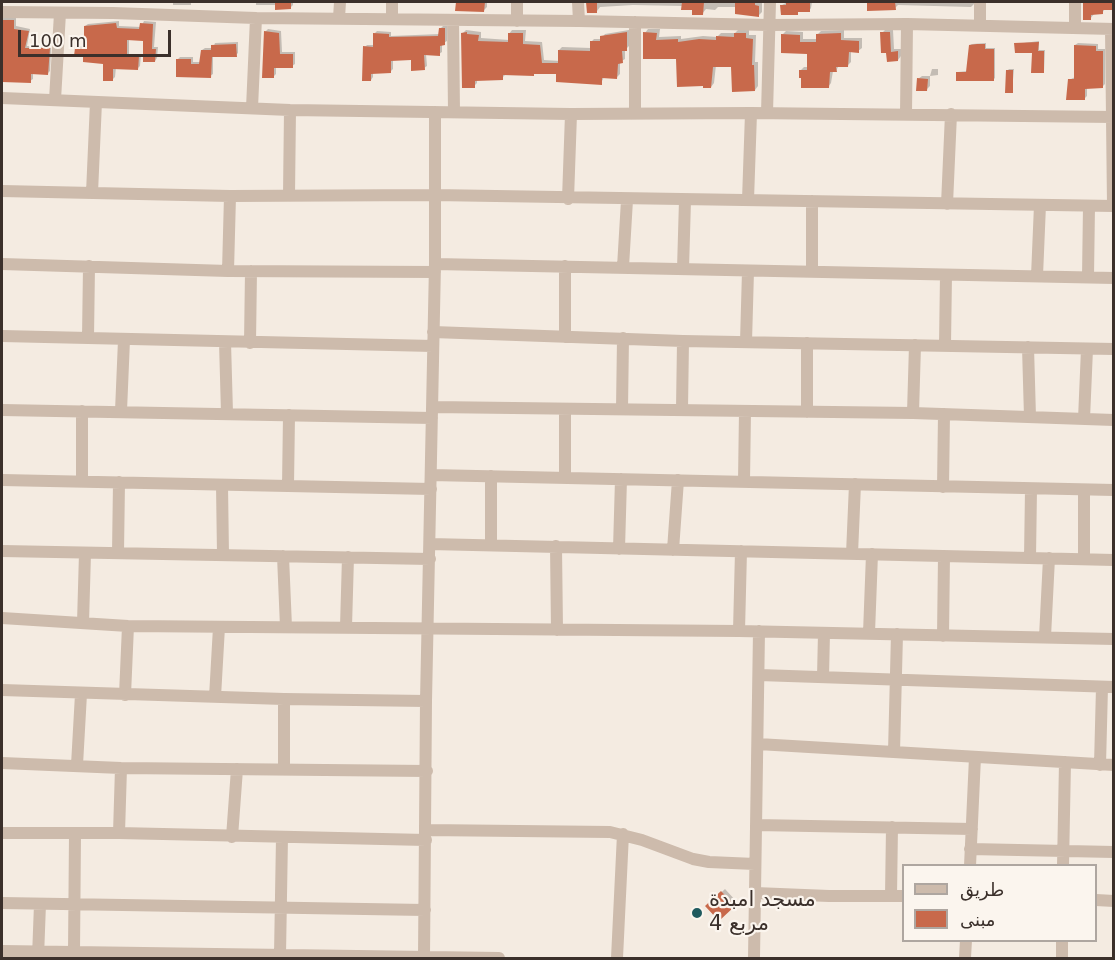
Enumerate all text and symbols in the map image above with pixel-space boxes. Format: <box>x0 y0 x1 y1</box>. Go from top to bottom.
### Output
scale bar <box>21 18 174 56</box>
text: 100 m <box>29 30 87 51</box>
legend <box>902 864 1097 942</box>
text: طريق <box>960 879 1004 900</box>
place label: مسجد امبدة مربع 4 <box>709 888 816 938</box>
marker: مسجد امبدة مربع 4 <box>690 906 704 920</box>
text: مبنى <box>960 909 996 930</box>

